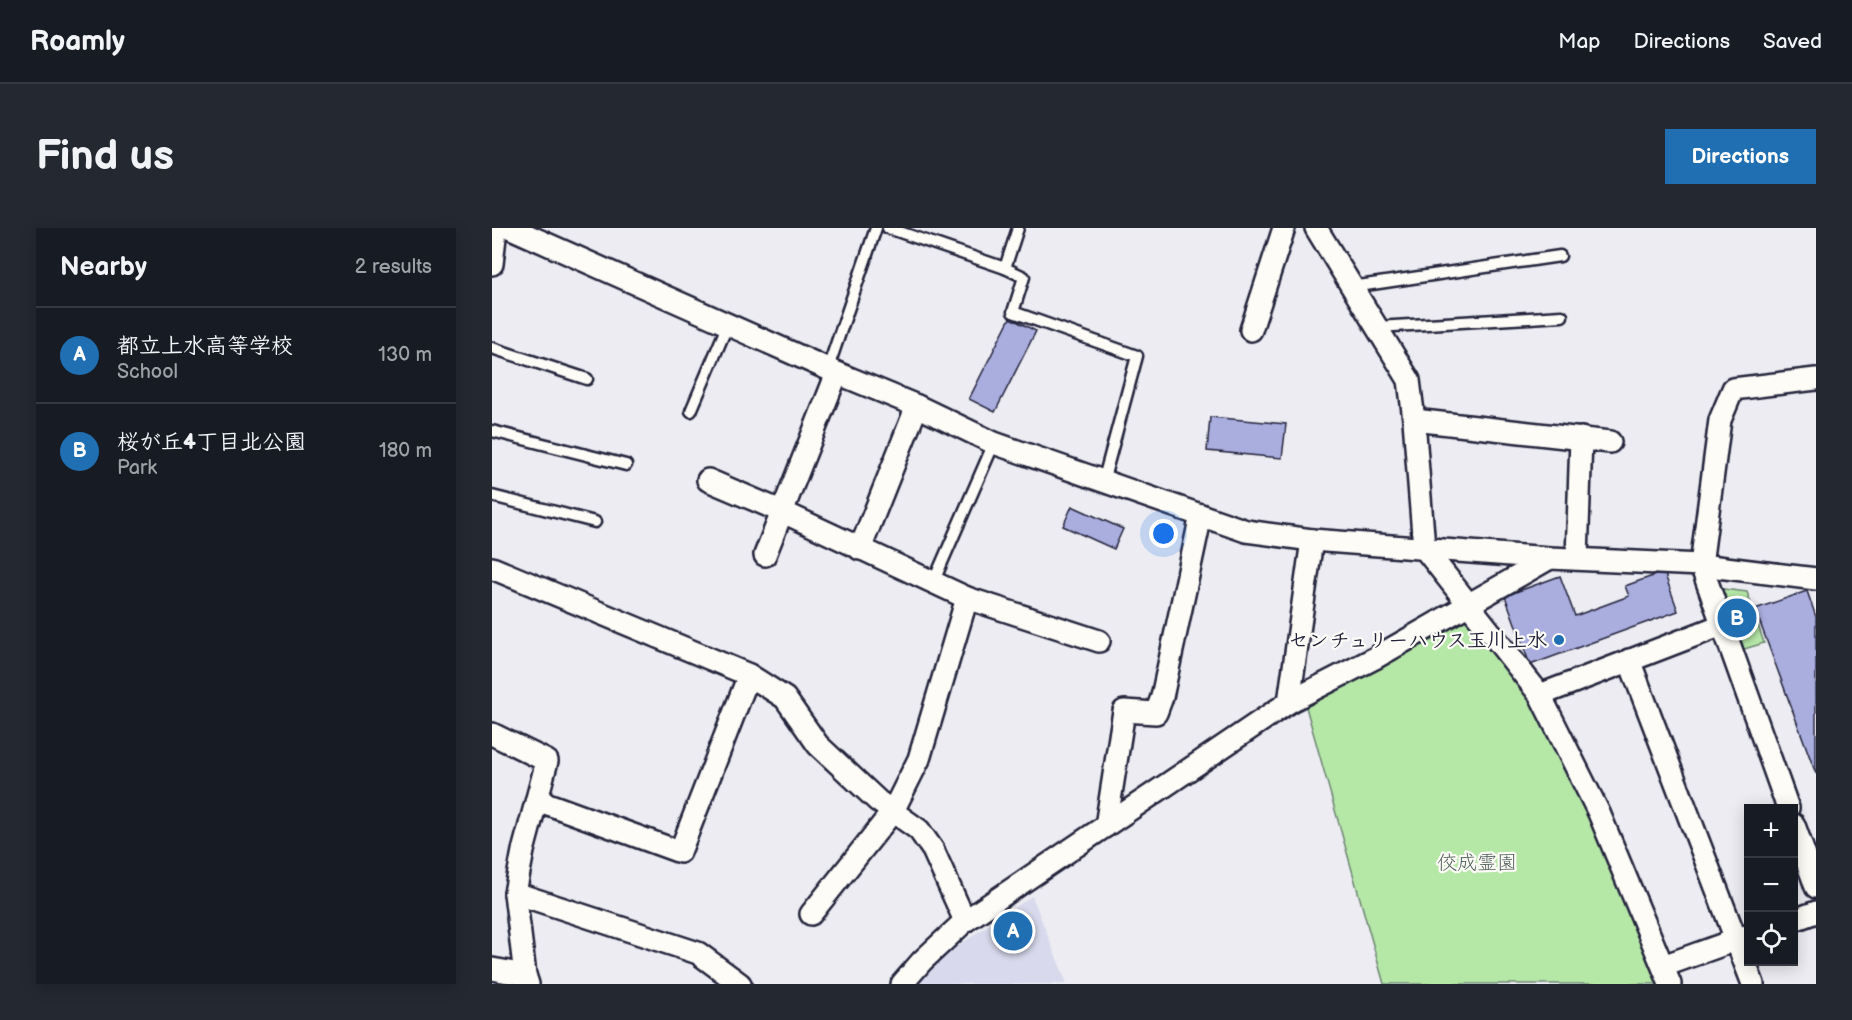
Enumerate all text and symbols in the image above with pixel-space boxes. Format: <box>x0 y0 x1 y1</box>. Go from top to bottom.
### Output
text: Roamly <box>30 25 125 58</box>
text: Map <box>1558 29 1601 54</box>
text: Directions <box>1634 29 1730 54</box>
text: Saved <box>1763 29 1822 54</box>
button: Directions <box>1665 129 1816 184</box>
text: Find us <box>36 131 174 182</box>
text: Nearby <box>60 252 147 283</box>
text: 2 results <box>355 255 432 279</box>
text: 都立上水高等学校 <box>117 333 293 360</box>
text: A <box>73 343 86 367</box>
text: 130 m <box>378 343 432 367</box>
text: School <box>117 360 178 384</box>
text: 桜が丘4丁目北公園 <box>117 429 306 456</box>
text: B <box>72 439 87 463</box>
text: 180 m <box>379 439 432 463</box>
text: Park <box>117 456 157 480</box>
your location <box>1149 519 1178 548</box>
pin: B <box>1718 596 1756 640</box>
place label: センチュリーハウス玉川上水 <box>1289 629 1547 653</box>
marker: センチュリーハウス玉川上水 <box>1552 633 1566 647</box>
map controls <box>1744 804 1798 966</box>
button: + <box>1744 804 1798 858</box>
park label: 佼成霊園 <box>1437 851 1517 875</box>
button: − <box>1744 858 1798 912</box>
pin: A <box>994 908 1032 954</box>
button: locate <box>1744 912 1798 966</box>

